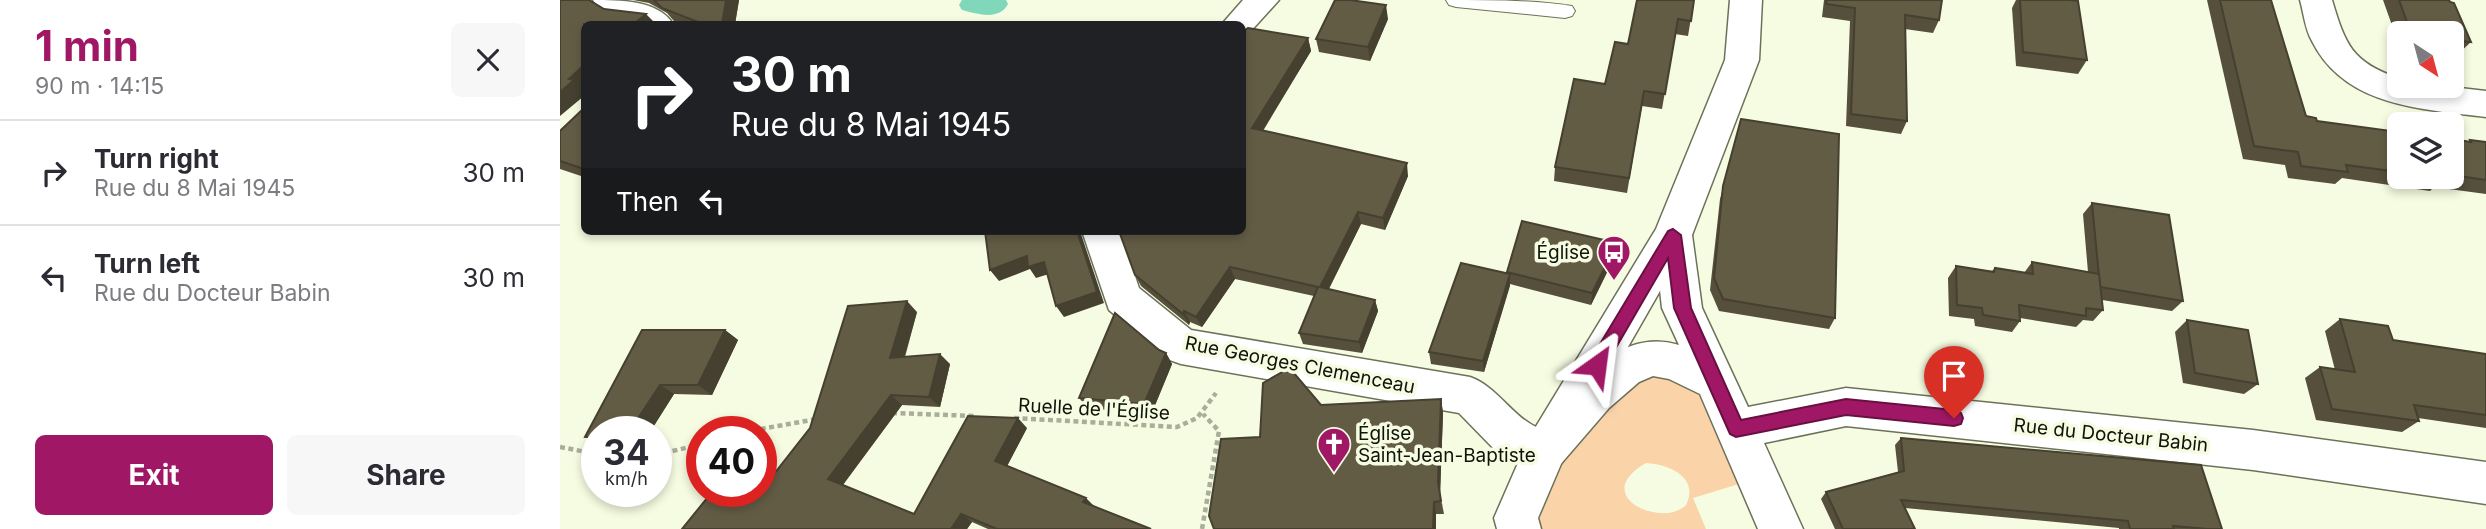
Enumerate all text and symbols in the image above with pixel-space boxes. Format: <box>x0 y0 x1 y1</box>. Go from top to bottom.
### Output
text: 1 min <box>35 20 139 71</box>
north arrow <box>2387 21 2464 98</box>
map controls <box>2387 21 2464 189</box>
button: close <box>451 23 525 97</box>
text: 30 m <box>731 45 852 104</box>
icon: right <box>616 49 707 140</box>
text: 90 m · 14:15 <box>35 72 164 100</box>
text: Rue du 8 Mai 1945 <box>731 105 1011 144</box>
button: layers <box>2387 112 2464 189</box>
text: Turn right <box>94 143 219 174</box>
icon: right <box>35 154 73 192</box>
text: 30 m <box>462 157 525 188</box>
text: Rue du 8 Mai 1945 <box>94 174 295 202</box>
icon: left <box>693 182 731 220</box>
text: Then <box>616 186 679 217</box>
bus stop icon: Église <box>1595 233 1633 282</box>
place label: Église <box>1537 240 1590 264</box>
text: Turn left <box>94 248 200 279</box>
icon: left <box>35 259 73 297</box>
text: 30 m <box>462 262 525 293</box>
text: Rue du Docteur Babin <box>94 279 331 307</box>
position arrow <box>1560 328 1634 402</box>
street label: Rue Georges Clemenceau <box>1183 331 1417 399</box>
pin <box>1924 346 1984 418</box>
icon: arrive <box>1935 357 1973 395</box>
street label: Ruelle de l'Église <box>1018 393 1171 424</box>
street label: Rue du Docteur Babin <box>2013 413 2209 457</box>
speed limit sign: 40 <box>686 416 777 507</box>
place label: Église Saint-Jean-Baptiste <box>1358 421 1536 467</box>
church icon: Église Saint-Jean-Baptiste <box>1315 425 1353 474</box>
text: 34 <box>603 431 650 473</box>
button: Exit <box>35 435 273 515</box>
button: Share <box>287 435 525 515</box>
text: km/h <box>605 468 648 489</box>

